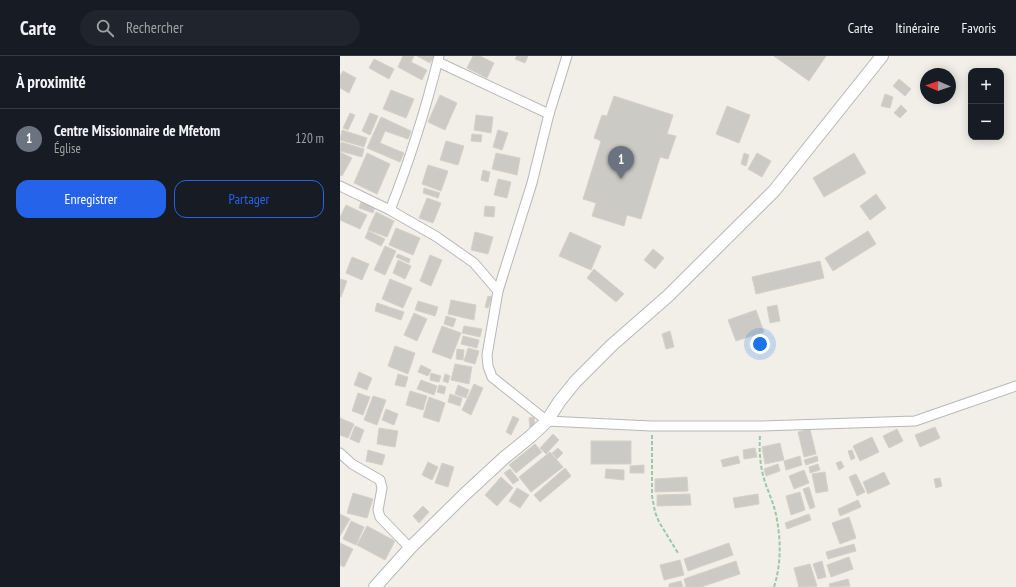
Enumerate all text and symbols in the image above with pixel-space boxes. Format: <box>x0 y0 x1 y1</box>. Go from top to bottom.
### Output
search box <box>80 10 360 46</box>
text: Carte <box>20 16 56 40</box>
icon: search <box>94 17 116 39</box>
text: Rechercher <box>126 18 183 37</box>
text: Carte <box>848 19 873 37</box>
text: Itinéraire <box>895 19 940 37</box>
text: Favoris <box>962 19 996 37</box>
north arrow <box>920 68 956 104</box>
map controls <box>968 68 1004 140</box>
button: + <box>968 68 1004 104</box>
text: À proximité <box>16 71 86 93</box>
button: − <box>968 104 1004 140</box>
text: Centre Missionnaire de Mfetom <box>54 121 220 140</box>
text: 1 <box>26 130 32 147</box>
text: 120 m <box>295 130 324 147</box>
text: Église <box>54 140 81 157</box>
pin: 1 <box>608 146 634 179</box>
button: Enregistrer <box>16 180 166 218</box>
button: Partager <box>174 180 324 218</box>
your location <box>750 334 770 354</box>

